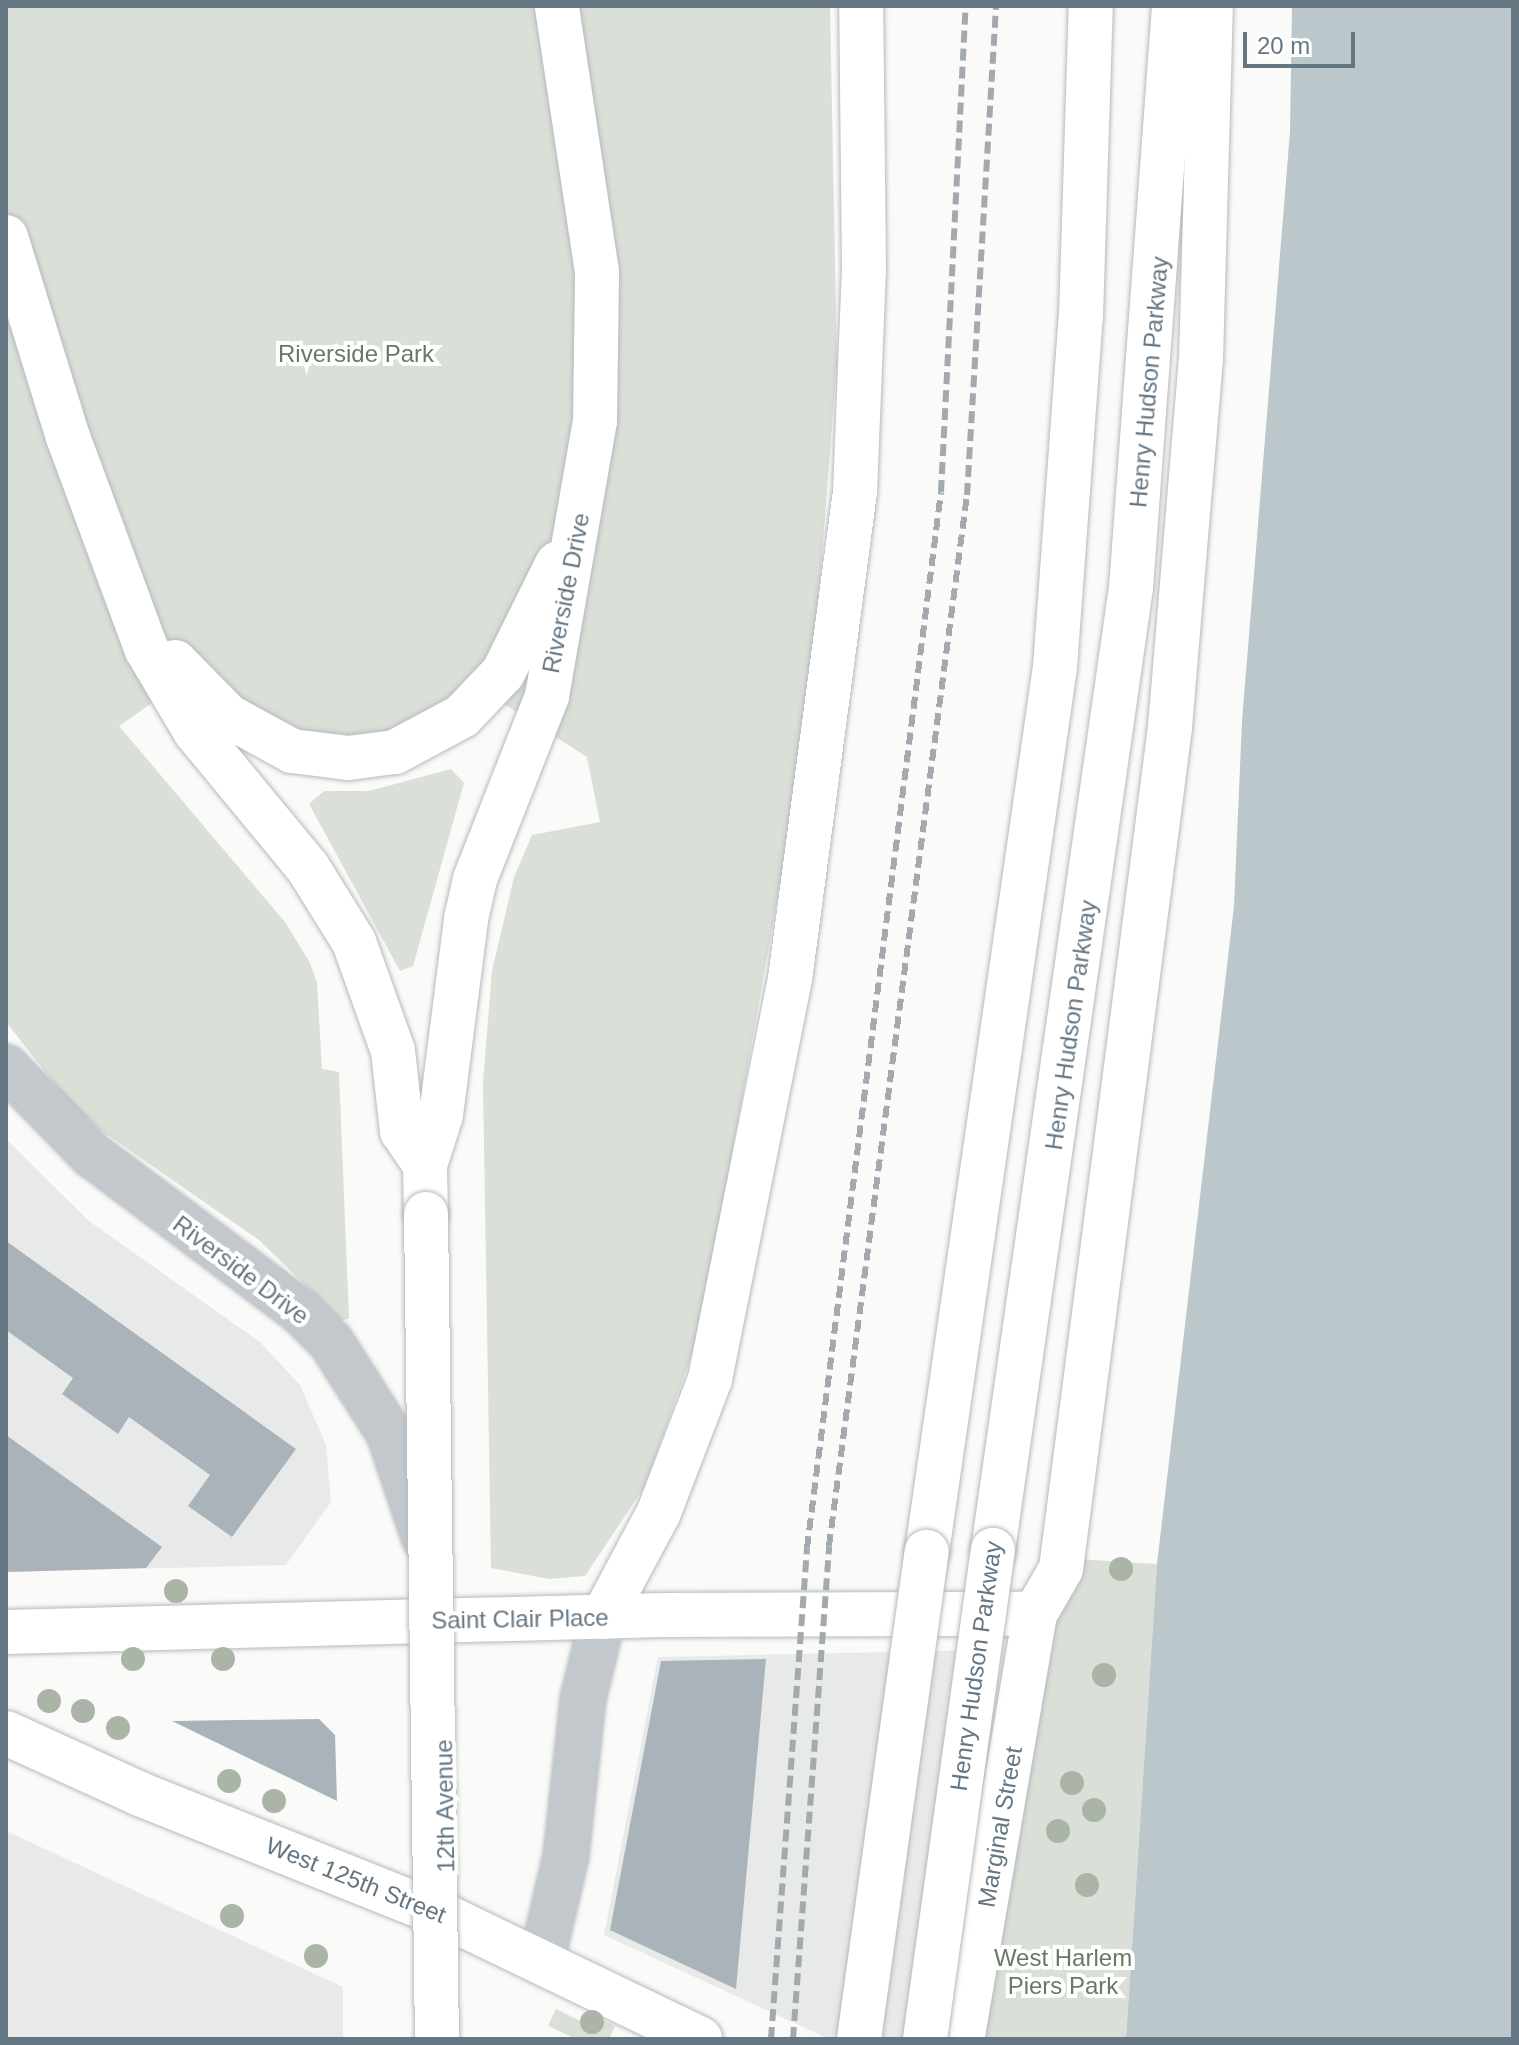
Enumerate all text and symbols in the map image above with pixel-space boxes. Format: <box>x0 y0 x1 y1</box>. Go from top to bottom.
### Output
scale bar <box>1247 16 1359 66</box>
text: 20 m <box>1257 32 1310 59</box>
street label: Henry Hudson Parkway <box>1124 255 1174 509</box>
park label: Riverside Park <box>278 340 434 368</box>
street label: Riverside Drive <box>536 510 596 676</box>
street label: Henry Hudson Parkway <box>1039 898 1103 1152</box>
street label: Riverside Drive <box>167 1210 315 1330</box>
street label: Henry Hudson Parkway <box>944 1539 1008 1793</box>
street label: Saint Clair Place <box>431 1603 609 1635</box>
street label: 12th Avenue <box>429 1739 461 1873</box>
street label: Marginal Street <box>972 1744 1028 1910</box>
street label: West 125th Street <box>262 1831 450 1929</box>
park label: West Harlem Piers Park <box>994 1944 1132 2000</box>

